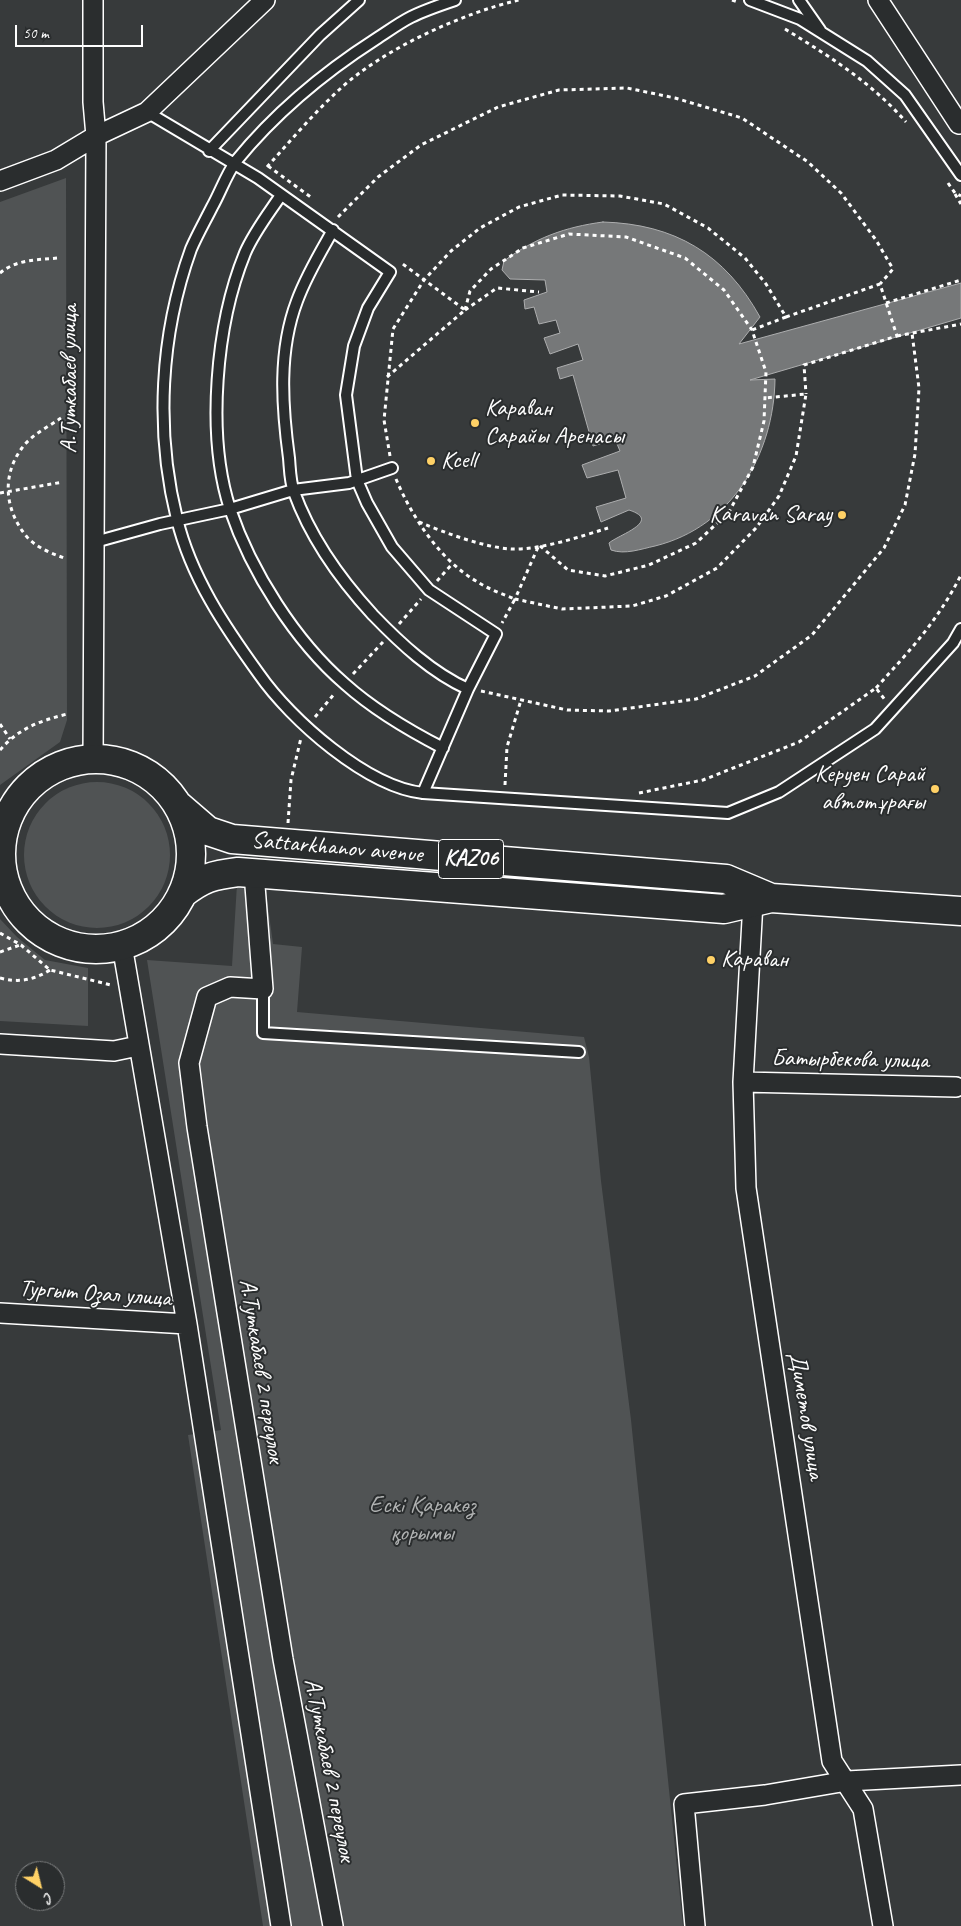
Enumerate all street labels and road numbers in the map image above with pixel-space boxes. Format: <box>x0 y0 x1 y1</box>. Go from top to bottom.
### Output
street label: А.Туткабаев улица <box>56 305 84 453</box>
street label: Sattarkhanov avenue <box>250 826 424 870</box>
road number: KАZ06 <box>438 840 504 879</box>
street label: Батырбекова улица <box>771 1044 929 1076</box>
street label: Тургыт Озал улица <box>18 1274 172 1314</box>
street label: А.Туткабаев 2 переулок <box>232 1277 290 1465</box>
street label: Диметов улица <box>782 1350 830 1482</box>
street label: А.Туткабаев 2 переулок <box>297 1676 361 1864</box>

